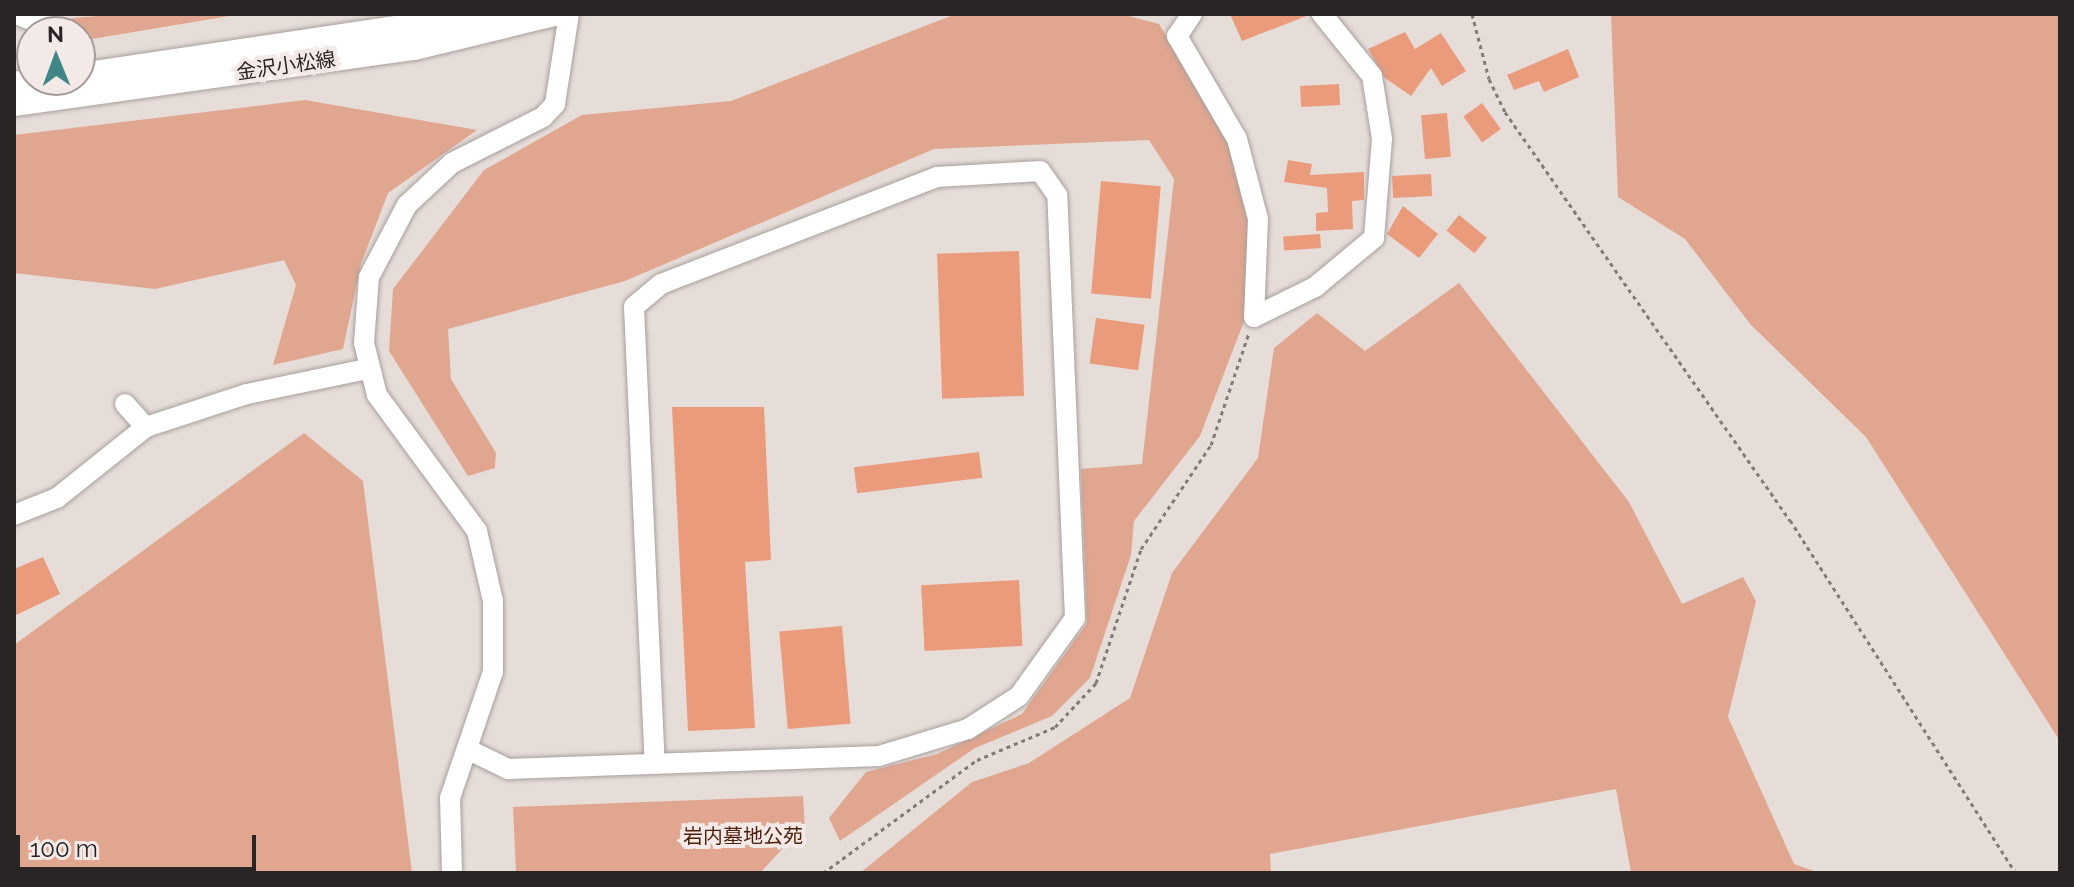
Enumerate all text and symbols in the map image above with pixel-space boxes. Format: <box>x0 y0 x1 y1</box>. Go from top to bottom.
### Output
north arrow <box>16 16 96 96</box>
text: N <box>47 21 64 47</box>
street label: 金沢小松線 <box>235 47 337 85</box>
scale bar <box>20 819 260 869</box>
park label: 岩内墓地公苑 <box>683 824 803 848</box>
text: 100 m <box>30 834 98 863</box>

